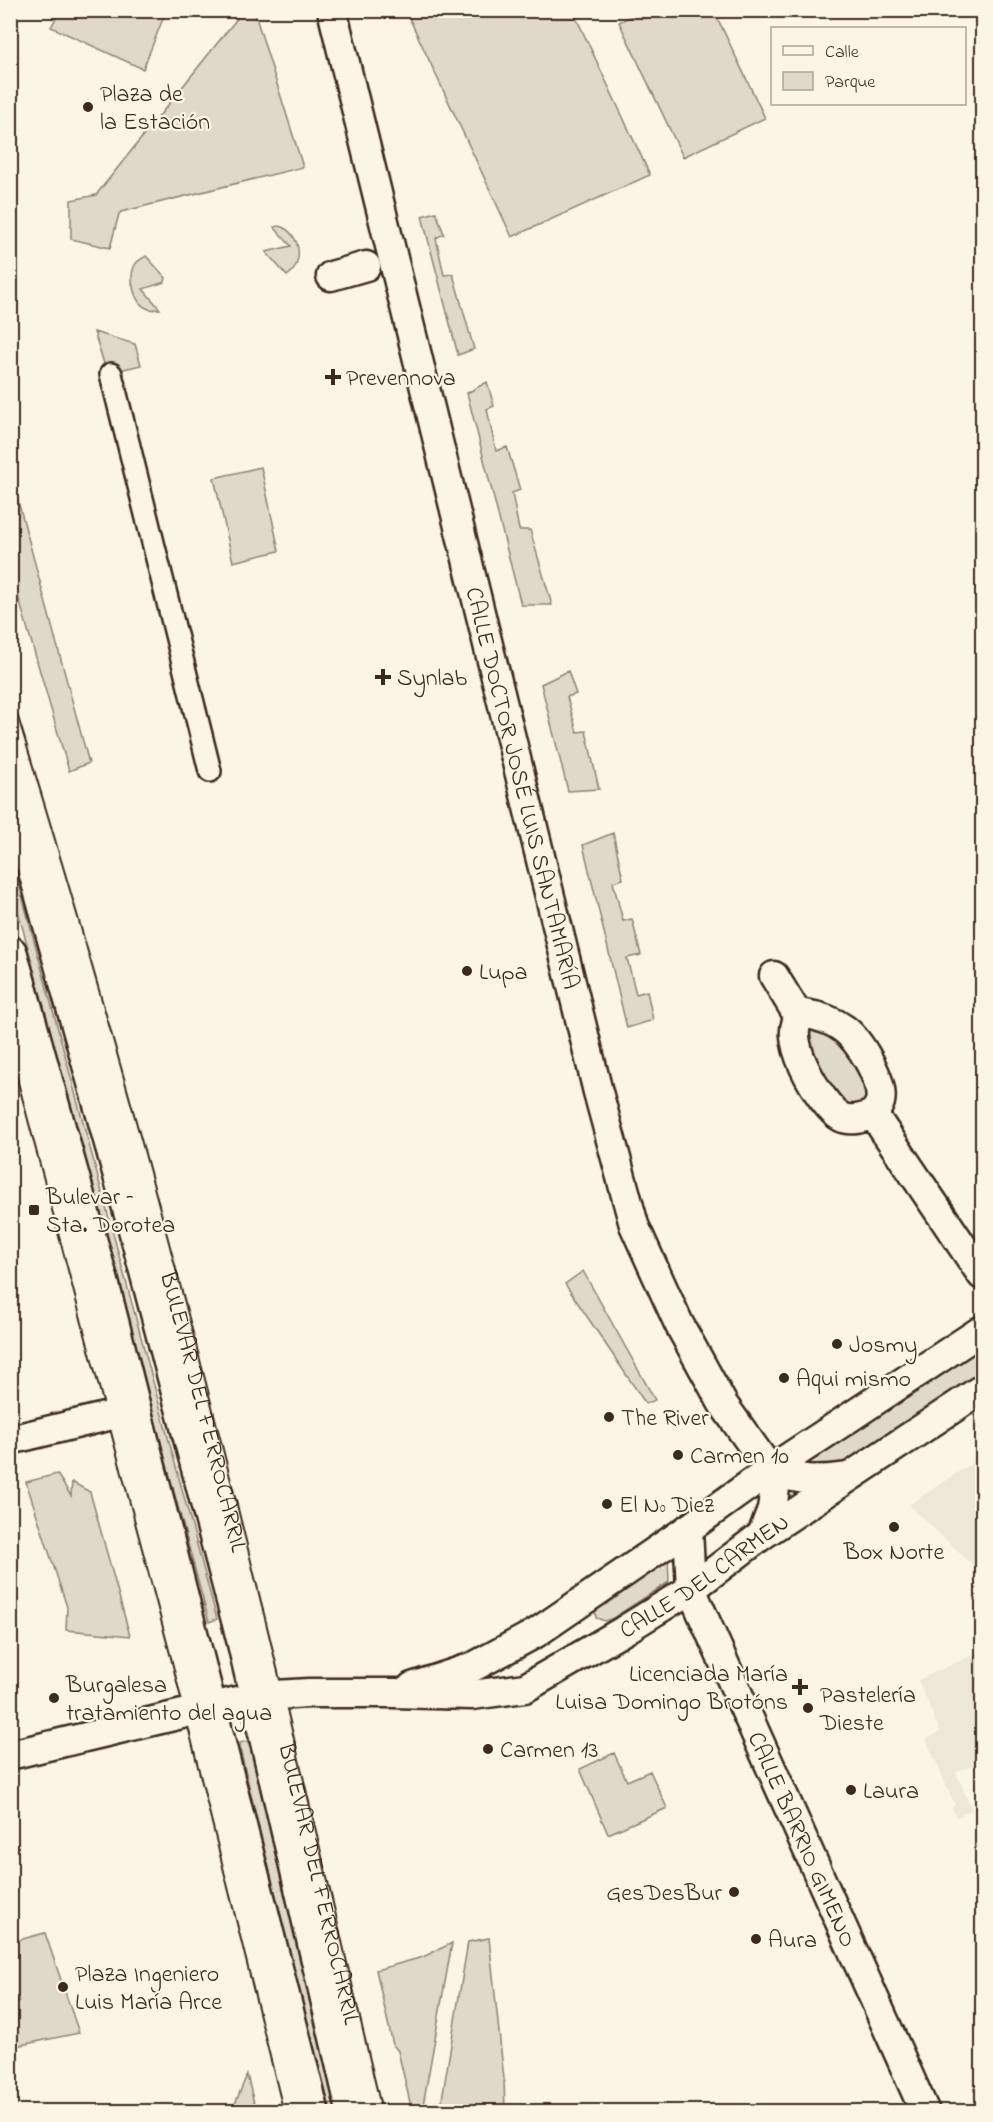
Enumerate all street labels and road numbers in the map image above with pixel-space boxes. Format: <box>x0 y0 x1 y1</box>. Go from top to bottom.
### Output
street label: CALLE DOCTOR JOSÉ LUIS SANTAMARÍA <box>455 584 587 993</box>
street label: BULEVAR DEL FERROCARRIL <box>149 1267 255 1556</box>
street label: CALLE DEL CARMEN <box>614 1506 797 1649</box>
street label: CALLE BARRIO GIMENO <box>737 1727 864 1954</box>
street label: BULEVAR DEL FERROCARRIL <box>267 1738 368 2028</box>

